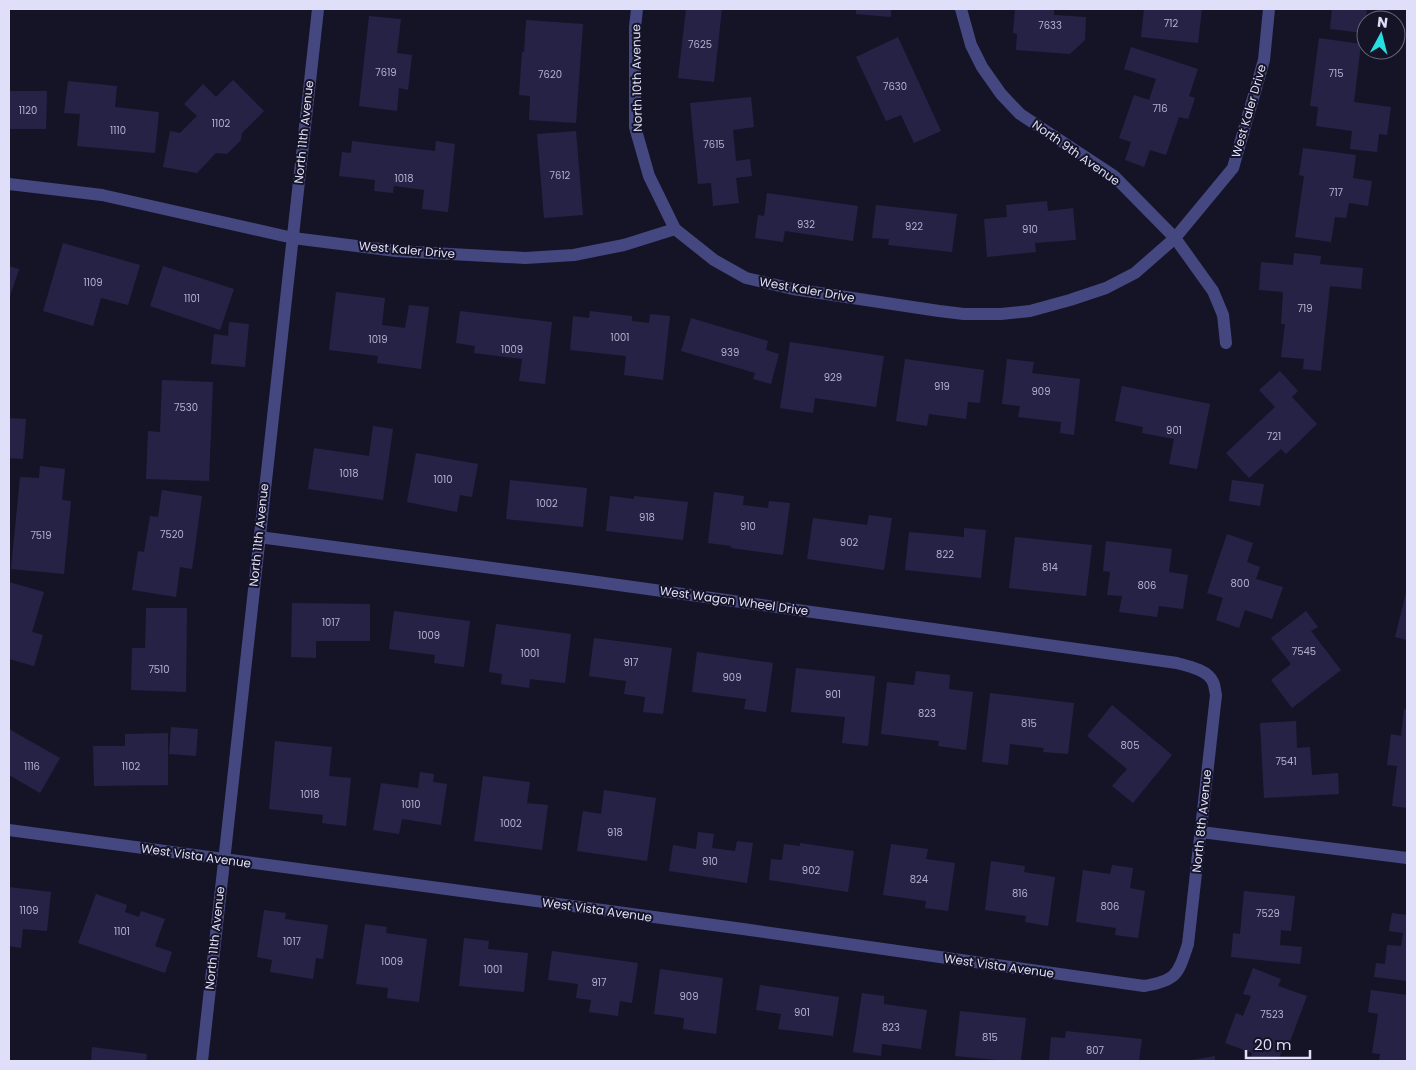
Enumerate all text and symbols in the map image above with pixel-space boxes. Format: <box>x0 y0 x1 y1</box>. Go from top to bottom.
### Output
north arrow <box>1356 10 1406 60</box>
text: N <box>1376 12 1389 33</box>
house number: 712 <box>1164 16 1178 31</box>
house number: 7633 <box>1038 18 1062 33</box>
street label: North 10th Avenue <box>627 24 646 132</box>
house number: 7625 <box>688 37 712 52</box>
street label: West Kaler Drive <box>1227 62 1270 160</box>
house number: 7619 <box>375 65 397 80</box>
house number: 715 <box>1329 66 1343 81</box>
house number: 7620 <box>538 67 562 82</box>
street label: North 11th Avenue <box>290 79 317 184</box>
house number: 7630 <box>883 79 907 94</box>
house number: 716 <box>1152 101 1168 116</box>
house number: 1120 <box>19 103 37 118</box>
house number: 1102 <box>212 116 230 131</box>
street label: North 9th Avenue <box>1029 116 1124 189</box>
house number: 1110 <box>110 123 126 138</box>
house number: 7615 <box>703 137 725 152</box>
house number: 7612 <box>550 168 571 183</box>
house number: 1018 <box>395 171 414 186</box>
house number: 717 <box>1329 185 1344 200</box>
house number: 932 <box>797 217 815 232</box>
house number: 922 <box>905 219 923 234</box>
house number: 910 <box>1022 222 1038 237</box>
street label: West Kaler Drive <box>358 237 456 262</box>
street label: West Kaler Drive <box>758 273 856 306</box>
house number: 1109 <box>84 275 102 290</box>
house number: 1101 <box>184 291 200 306</box>
house number: 719 <box>1298 301 1312 316</box>
house number: 1001 <box>611 330 629 345</box>
house number: 1019 <box>369 332 387 347</box>
house number: 1009 <box>501 342 523 357</box>
house number: 939 <box>721 345 739 360</box>
house number: 929 <box>824 370 842 385</box>
house number: 919 <box>934 379 950 394</box>
house number: 909 <box>1032 384 1050 399</box>
house number: 7530 <box>174 400 198 415</box>
house number: 901 <box>1166 423 1182 438</box>
house number: 721 <box>1267 429 1281 444</box>
house number: 1018 <box>340 466 359 481</box>
house number: 1010 <box>434 472 452 487</box>
street label: North 11th Avenue <box>245 482 272 587</box>
house number: 1002 <box>536 496 558 511</box>
house number: 918 <box>639 510 655 525</box>
house number: 910 <box>740 519 756 534</box>
house number: 7520 <box>160 527 184 542</box>
house number: 7519 <box>30 528 52 543</box>
house number: 902 <box>840 535 858 550</box>
house number: 822 <box>936 547 954 562</box>
house number: 814 <box>1042 560 1058 575</box>
house number: 800 <box>1231 576 1249 591</box>
house number: 806 <box>1138 578 1156 593</box>
street label: West Wagon Wheel Drive <box>659 582 810 619</box>
house number: 1017 <box>322 615 341 630</box>
house number: 1009 <box>418 628 440 643</box>
house number: 7545 <box>1292 644 1316 659</box>
house number: 1001 <box>521 646 539 661</box>
house number: 917 <box>624 655 639 670</box>
house number: 7510 <box>148 662 170 677</box>
house number: 909 <box>723 670 741 685</box>
house number: 901 <box>825 687 841 702</box>
house number: 823 <box>918 706 936 721</box>
house number: 815 <box>1021 716 1037 731</box>
house number: 805 <box>1121 738 1139 753</box>
house number: 7541 <box>1275 754 1297 769</box>
house number: 1116 <box>24 759 40 774</box>
house number: 1102 <box>122 759 140 774</box>
street label: North 8th Avenue <box>1188 768 1215 873</box>
house number: 1018 <box>301 787 320 802</box>
house number: 1010 <box>402 797 420 812</box>
house number: 1002 <box>500 816 522 831</box>
house number: 918 <box>607 825 623 840</box>
street label: West Vista Avenue <box>140 839 252 872</box>
house number: 910 <box>702 854 718 869</box>
house number: 902 <box>802 863 820 878</box>
house number: 824 <box>910 872 928 887</box>
street label: North 11th Avenue <box>201 885 228 990</box>
house number: 816 <box>1012 886 1028 901</box>
street label: West Vista Avenue <box>541 893 653 926</box>
house number: 806 <box>1101 899 1119 914</box>
house number: 1109 <box>20 903 38 918</box>
house number: 7529 <box>1256 906 1280 921</box>
house number: 1101 <box>114 924 130 939</box>
house number: 1017 <box>283 934 302 949</box>
street label: West Vista Avenue <box>943 949 1055 982</box>
house number: 1009 <box>381 954 403 969</box>
house number: 1001 <box>484 962 502 977</box>
house number: 917 <box>592 975 607 990</box>
house number: 909 <box>680 989 698 1004</box>
house number: 901 <box>794 1005 810 1020</box>
house number: 7523 <box>1260 1007 1284 1022</box>
house number: 823 <box>882 1020 900 1035</box>
scale bar <box>1246 1028 1310 1060</box>
house number: 815 <box>982 1030 998 1045</box>
text: 20 m <box>1254 1034 1292 1055</box>
house number: 807 <box>1086 1043 1105 1058</box>

